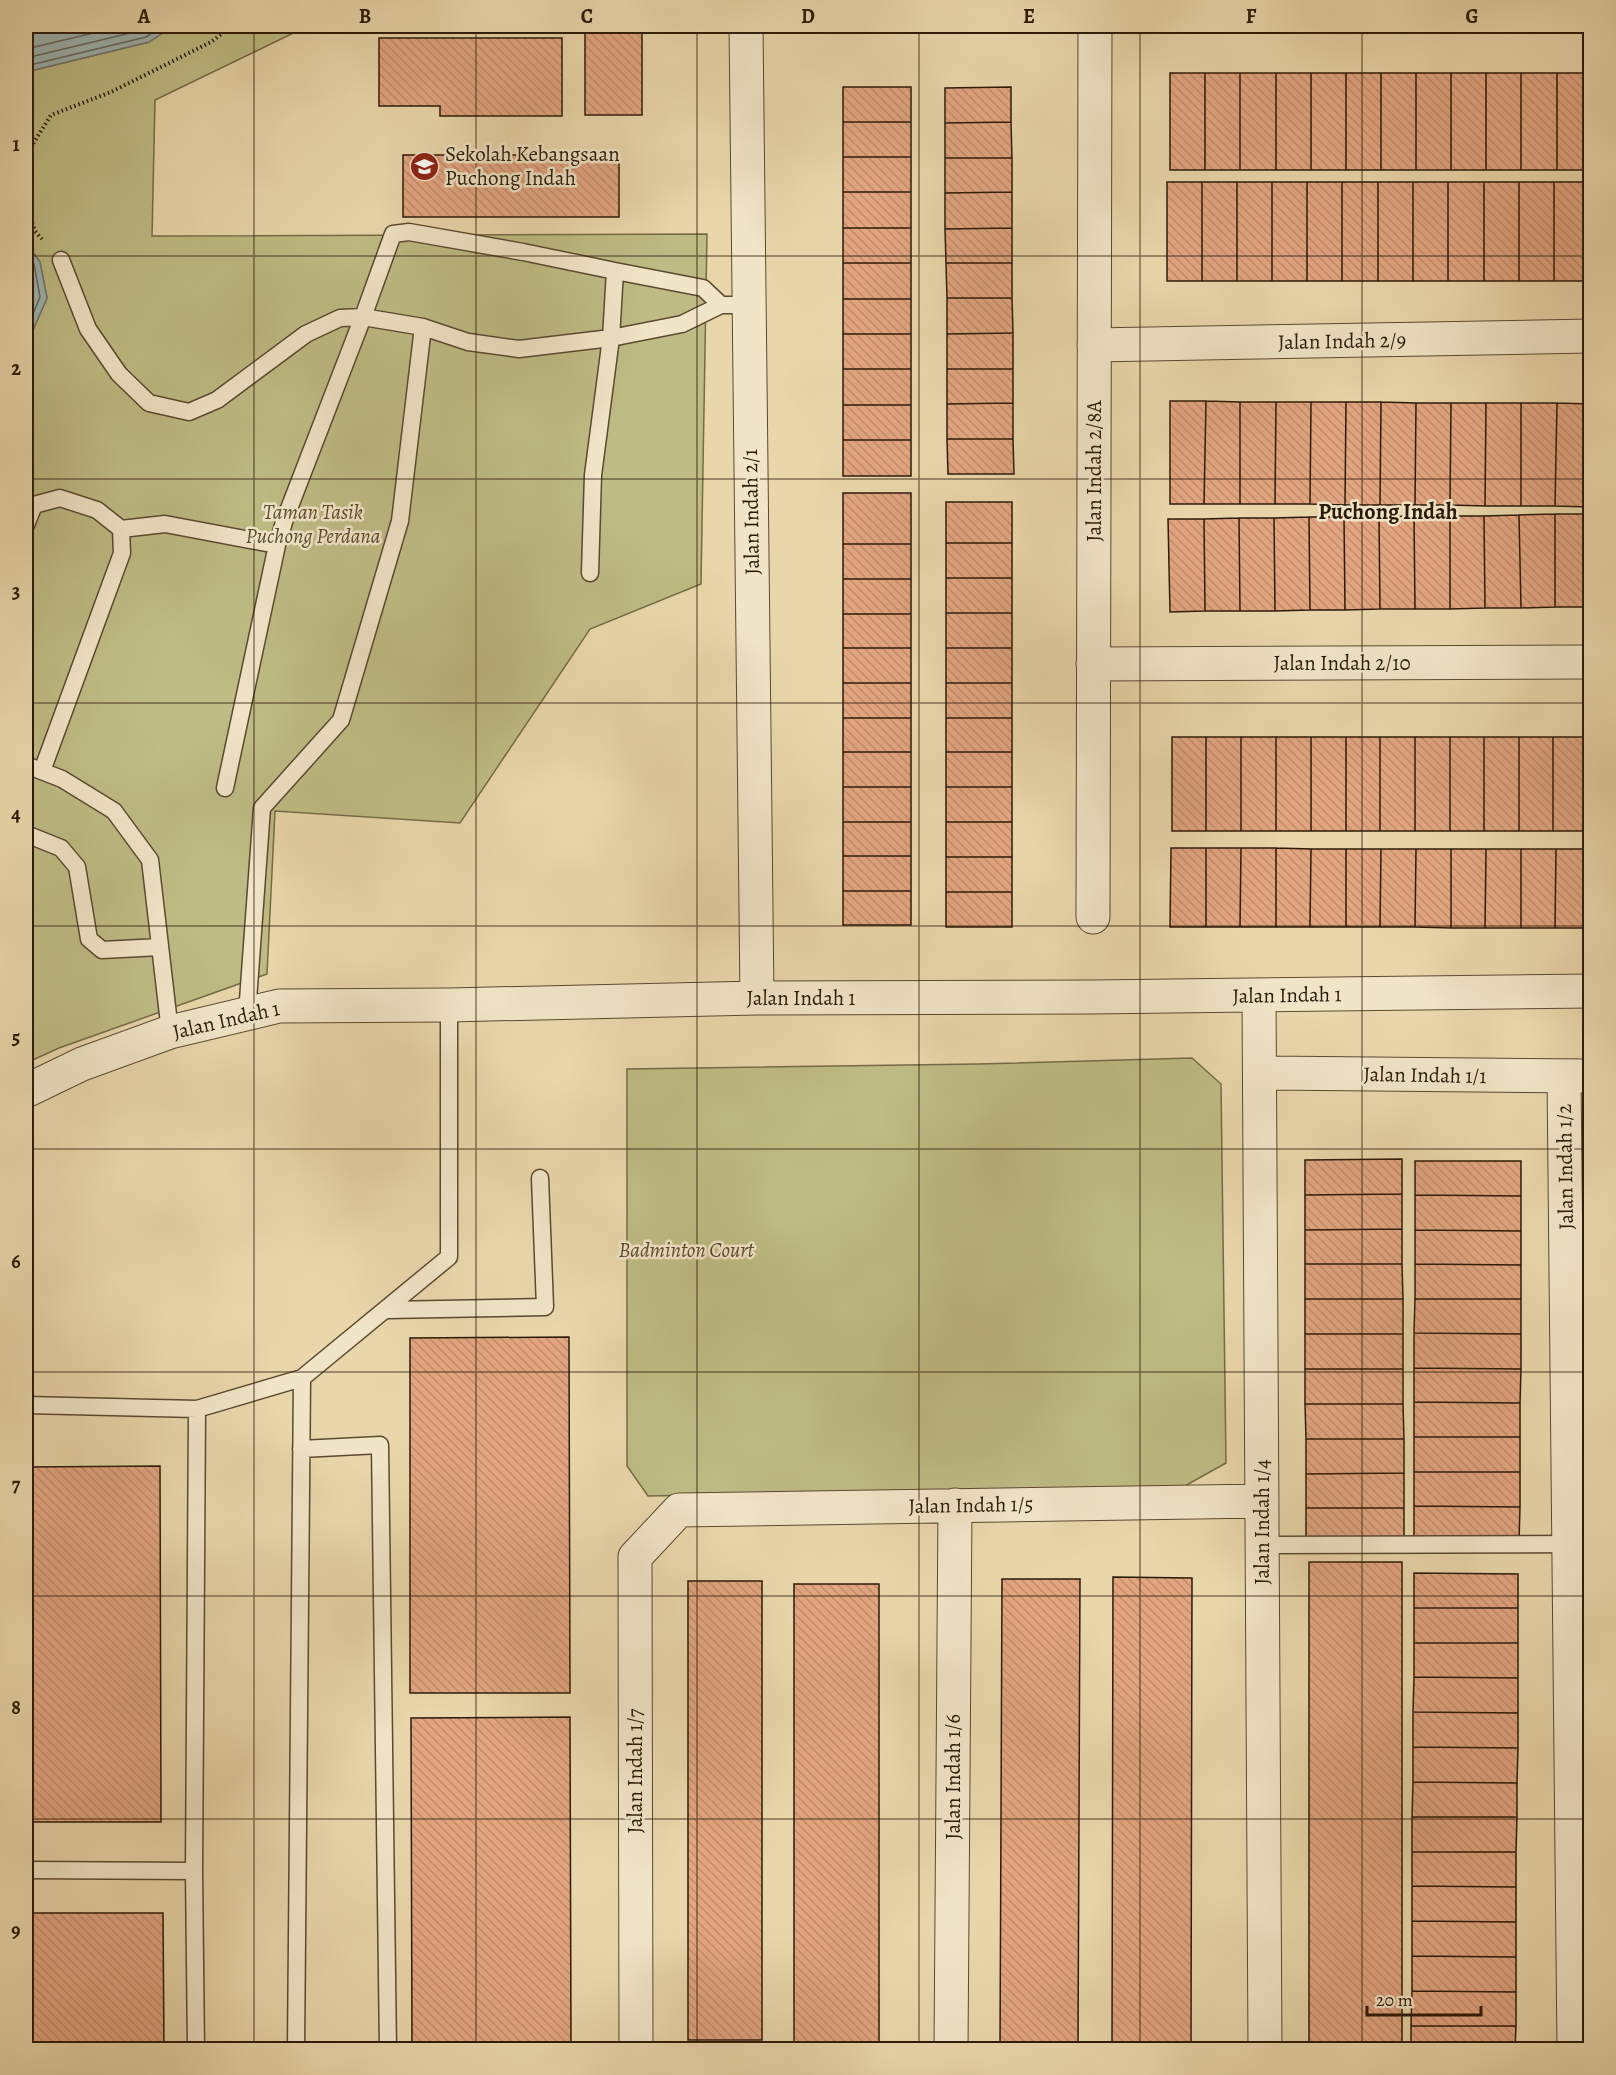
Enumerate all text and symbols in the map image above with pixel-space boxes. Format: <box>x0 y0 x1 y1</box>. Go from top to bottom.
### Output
text: A <box>137 3 151 30</box>
text: B <box>359 3 371 30</box>
text: C <box>581 3 593 30</box>
text: D <box>801 3 815 30</box>
text: E <box>1023 3 1035 30</box>
text: F <box>1246 3 1257 30</box>
text: G <box>1465 3 1479 30</box>
text: 1 <box>12 131 20 158</box>
place label: Sekolah Kebangsaan Puchong Indah <box>445 140 620 192</box>
school or university icon: Sekolah Kebangsaan Puchong Indah <box>408 150 440 182</box>
street label: Jalan Indah 2/9 <box>1278 326 1406 356</box>
text: 2 <box>11 355 21 382</box>
street label: Jalan Indah 2/8A <box>1080 400 1108 542</box>
street label: Jalan Indah 2/1 <box>736 449 766 575</box>
district label: Puchong Indah <box>1318 497 1458 527</box>
park label: Taman Tasik Puchong Perdana <box>246 498 381 550</box>
text: 3 <box>12 578 20 605</box>
street label: Jalan Indah 2/10 <box>1273 649 1411 677</box>
text: 4 <box>11 801 21 828</box>
street label: Jalan Indah 1 <box>1232 980 1342 1010</box>
street label: Jalan Indah 1 <box>746 984 856 1012</box>
street label: Jalan Indah 1 <box>170 994 282 1046</box>
text: 5 <box>12 1024 20 1051</box>
street label: Jalan Indah 1/1 <box>1363 1060 1487 1090</box>
street label: Jalan Indah 1/2 <box>1550 1104 1580 1230</box>
park label: Badminton Court <box>618 1236 755 1264</box>
text: 6 <box>11 1248 21 1275</box>
street label: Jalan Indah 1/4 <box>1248 1459 1276 1585</box>
text: 7 <box>12 1471 21 1498</box>
street label: Jalan Indah 1/5 <box>908 1490 1034 1520</box>
text: 8 <box>11 1694 21 1721</box>
street label: Jalan Indah 1/7 <box>621 1708 649 1833</box>
street label: Jalan Indah 1/6 <box>939 1714 967 1840</box>
text: 9 <box>11 1917 21 1944</box>
scale bar <box>1367 1979 1481 2017</box>
text: 20 m <box>1376 1988 1413 2012</box>

